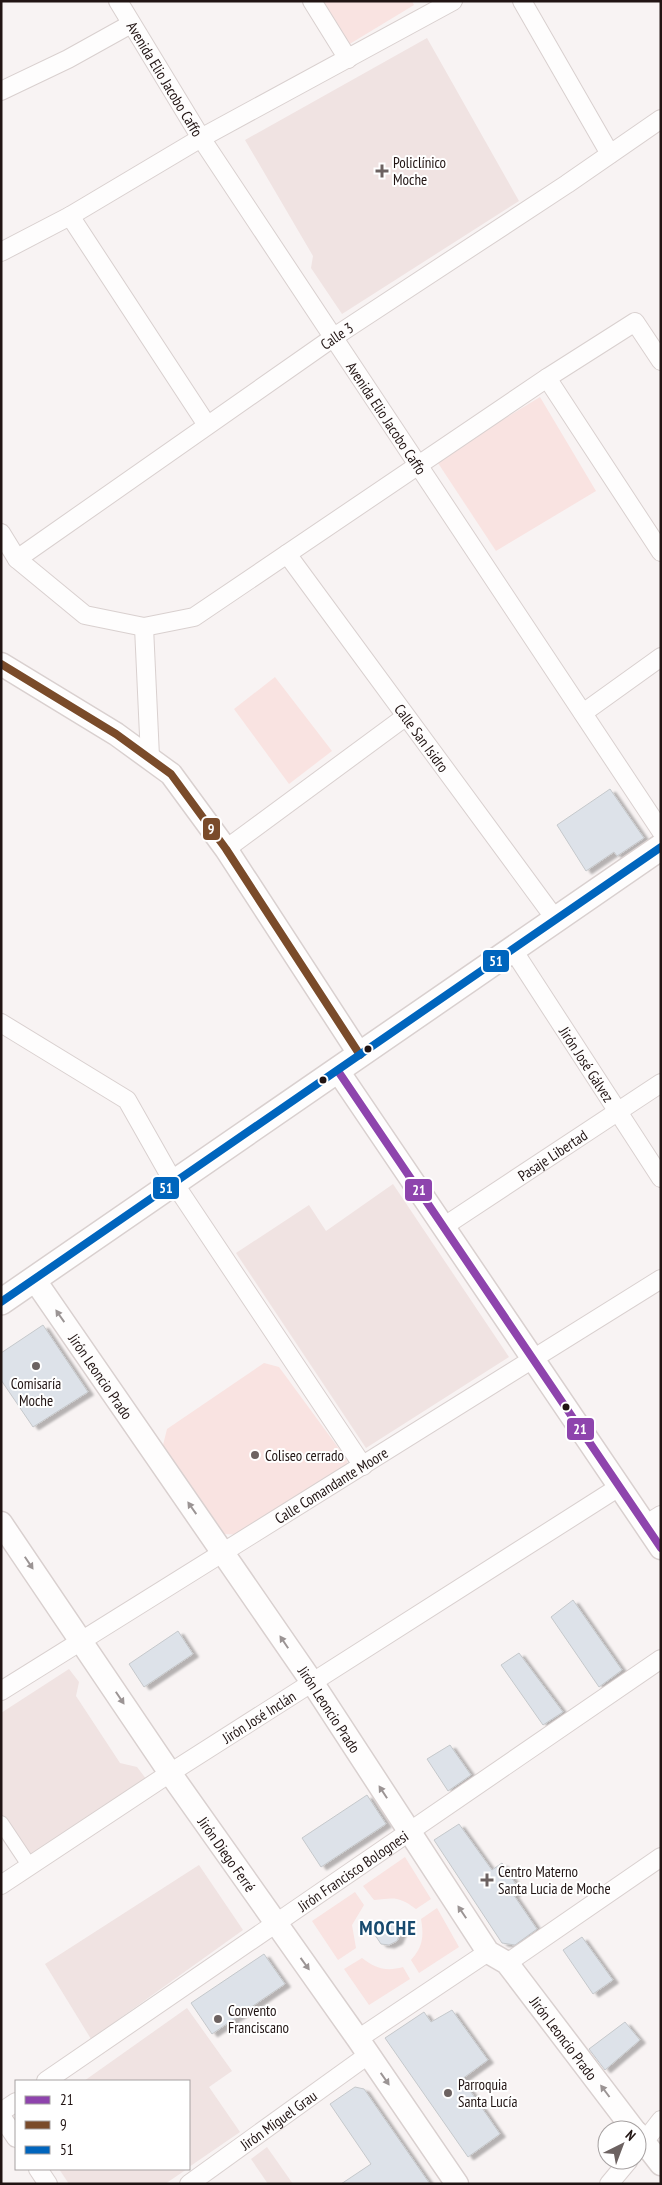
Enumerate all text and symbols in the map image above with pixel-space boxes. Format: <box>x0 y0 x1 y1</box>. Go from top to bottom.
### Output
street label: Avenida Elio Jacobo Caffo <box>123 18 207 140</box>
place label: Policlínico Moche <box>393 153 446 189</box>
marker: Policlínico Moche <box>375 164 389 178</box>
street label: Calle 3 <box>316 318 357 353</box>
street label: Avenida Elio Jacobo Caffo <box>342 358 431 478</box>
street label: Calle San Isidro <box>391 700 453 776</box>
line badge: 9 <box>202 817 221 841</box>
text: 9 <box>208 820 215 838</box>
line badge: 51 <box>482 949 510 973</box>
text: 51 <box>489 952 503 970</box>
street label: Jirón José Gálvez <box>555 1022 618 1105</box>
unlabelled marker <box>363 1044 373 1054</box>
unlabelled marker <box>318 1075 328 1085</box>
street label: Pasaje Libertad <box>514 1125 591 1185</box>
line badge: 51 <box>152 1176 180 1200</box>
line badge: 21 <box>404 1178 433 1202</box>
text: 51 <box>159 1179 173 1197</box>
text: 21 <box>412 1181 426 1199</box>
one-way arrow <box>55 1310 65 1323</box>
street label: Jirón Leoncio Prado <box>64 1329 137 1423</box>
marker: Comisaría Moche <box>30 1360 42 1372</box>
place label: Comisaría Moche <box>11 1374 61 1410</box>
unlabelled marker <box>561 1402 571 1412</box>
line badge: 21 <box>566 1417 595 1441</box>
text: 21 <box>573 1420 587 1438</box>
street label: Calle Comandante Moore <box>271 1443 391 1527</box>
place label: Coliseo cerrado <box>265 1446 344 1465</box>
marker: Coliseo cerrado <box>249 1449 261 1461</box>
one-way arrow <box>187 1501 197 1515</box>
one-way arrow <box>24 1557 33 1570</box>
one-way arrow <box>279 1635 289 1649</box>
street label: Jirón Leoncio Prado <box>294 1661 365 1756</box>
street label: Jirón José Inclán <box>218 1686 299 1747</box>
one-way arrow <box>115 1691 125 1705</box>
one-way arrow <box>378 1786 388 1799</box>
street label: Jirón Diego Ferré <box>194 1812 260 1895</box>
street label: Jirón Francisco Bolognesi <box>293 1826 412 1916</box>
place label: Centro Materno Santa Lucia de Moche <box>498 1862 611 1898</box>
marker: Centro Materno Santa Lucia de Moche <box>480 1873 494 1887</box>
one-way arrow <box>457 1905 466 1918</box>
district label: MOCHE <box>359 1915 417 1941</box>
one-way arrow <box>300 1957 310 1971</box>
street label: Jirón Leoncio Prado <box>526 1992 602 2083</box>
place label: Convento Franciscano <box>228 2001 289 2037</box>
marker: Convento Franciscano <box>212 2013 224 2025</box>
one-way arrow <box>380 2073 390 2086</box>
place label: Parroquia Santa Lucía <box>458 2075 517 2111</box>
legend <box>15 2080 190 2170</box>
one-way arrow <box>600 2084 610 2098</box>
street label: Jirón Miguel Grau <box>235 2086 320 2154</box>
marker: Parroquia Santa Lucía <box>442 2087 454 2099</box>
text: 21 <box>60 2090 74 2109</box>
text: 9 <box>60 2115 67 2134</box>
north arrow <box>597 2120 647 2170</box>
text: N <box>622 2126 640 2145</box>
text: 51 <box>60 2140 74 2159</box>

